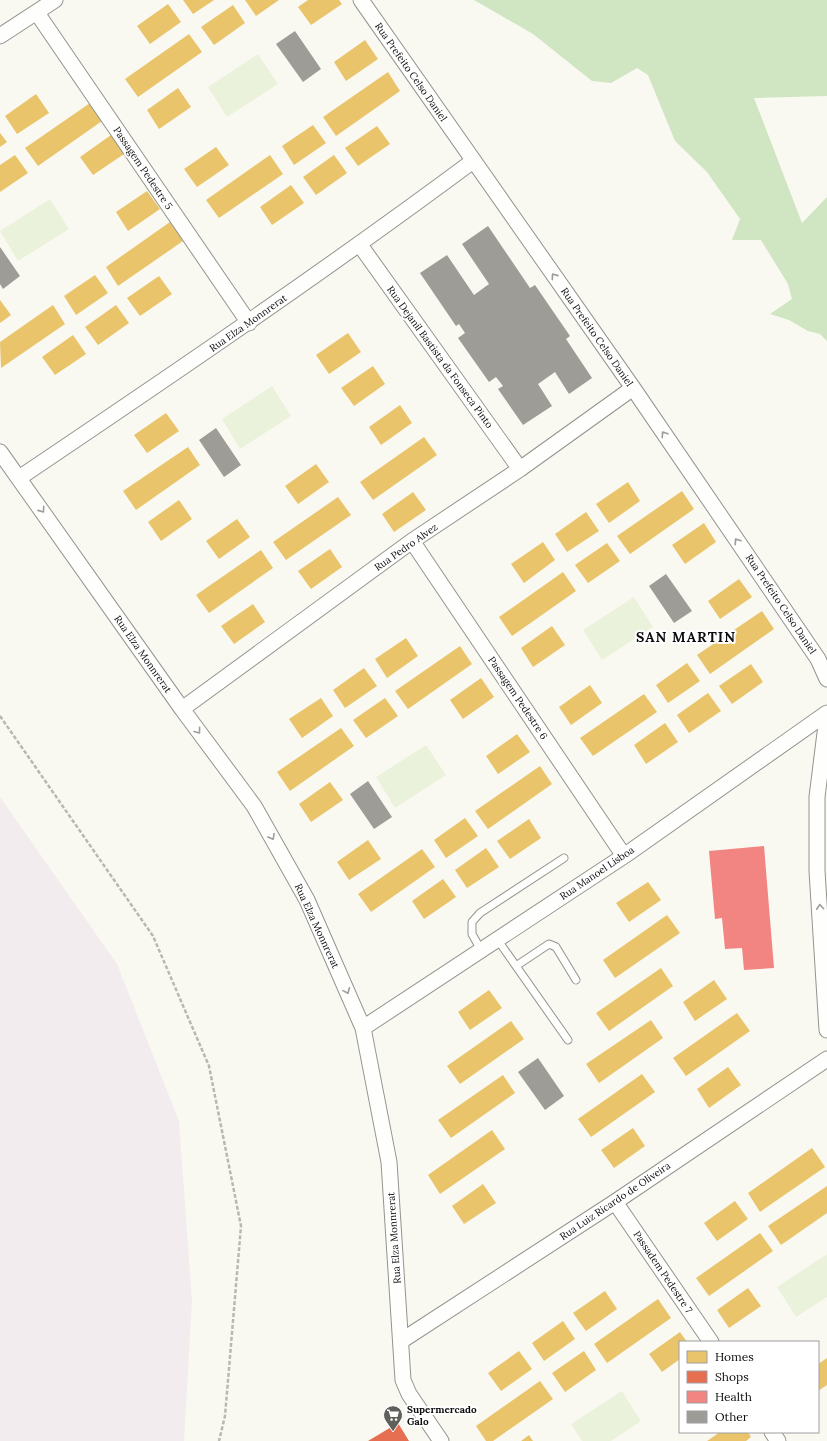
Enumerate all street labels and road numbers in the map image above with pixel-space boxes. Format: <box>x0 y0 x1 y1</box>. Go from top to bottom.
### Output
street label: Rua Prefeito Celso Daniel <box>372 20 450 124</box>
street label: Passagem Pedestre 5 <box>110 124 176 212</box>
street label: Rua Dejanil Bastista da Fonseca Pinto <box>384 283 496 431</box>
street label: Rua Prefeito Celso Daniel <box>558 285 636 389</box>
street label: Rua Elza Monnrerat <box>207 291 289 355</box>
street label: Rua Pedro Alvez <box>372 520 440 574</box>
street label: Rua Prefeito Celso Daniel <box>743 552 819 657</box>
street label: Rua Elza Monnrerat <box>111 613 175 695</box>
street label: Passagem Pedestre 6 <box>485 654 551 742</box>
street label: Rua Manoel Lisboa <box>557 843 637 903</box>
street label: Rua Elza Monnrerat <box>292 882 342 970</box>
street label: Rua Luiz Ricardo de Oliveira <box>557 1159 673 1243</box>
street label: Rua Elza Monnrerat <box>384 1192 404 1284</box>
street label: Passadem Pedestre 7 <box>631 1228 696 1316</box>

